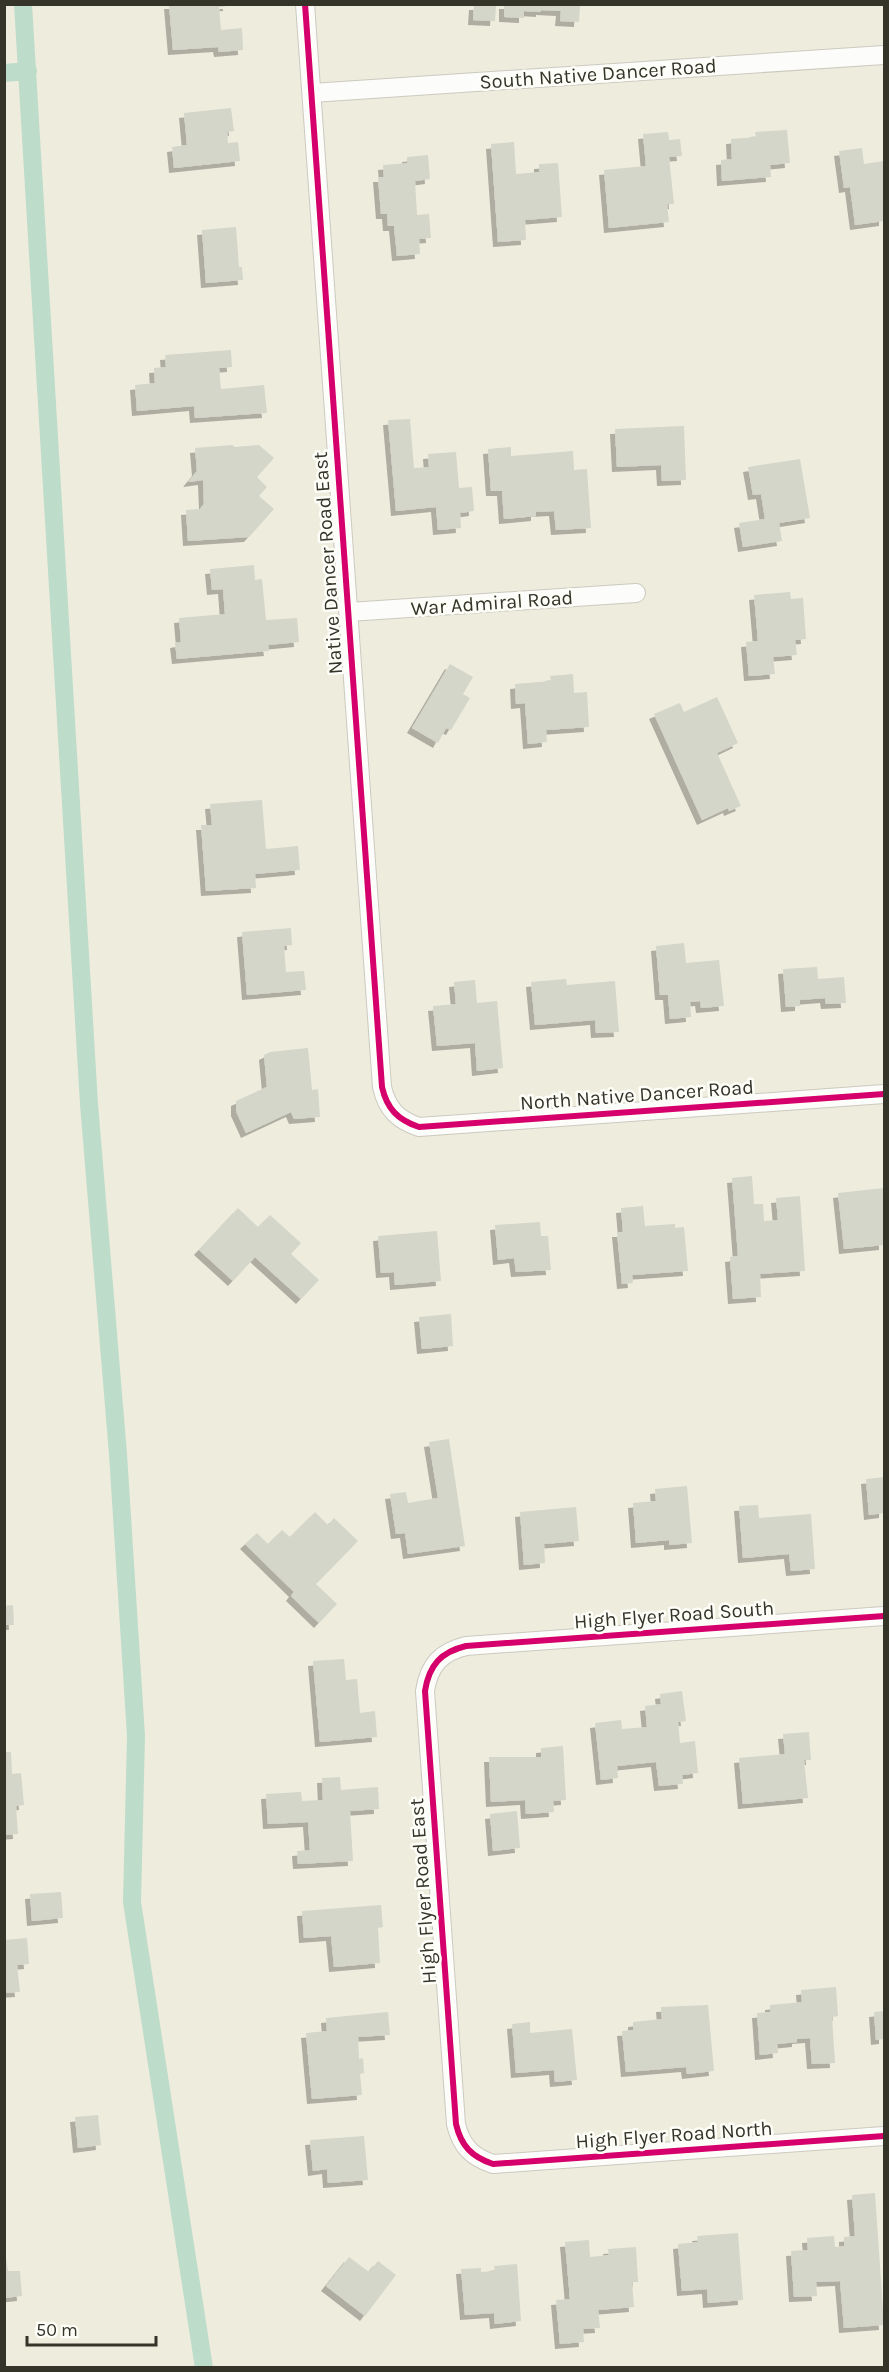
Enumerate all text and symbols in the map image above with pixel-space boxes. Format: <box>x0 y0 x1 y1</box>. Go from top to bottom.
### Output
street label: South Native Dancer Road <box>479 54 717 94</box>
street label: Native Dancer Road East <box>309 450 347 675</box>
street label: War Admiral Road <box>410 586 574 620</box>
street label: North Native Dancer Road <box>519 1075 755 1115</box>
street label: High Flyer Road South <box>573 1597 775 1633</box>
street label: High Flyer Road East <box>405 1797 441 1985</box>
street label: High Flyer Road North <box>575 2117 773 2153</box>
scale bar <box>27 2309 156 2347</box>
text: 50 m <box>36 2319 78 2341</box>

